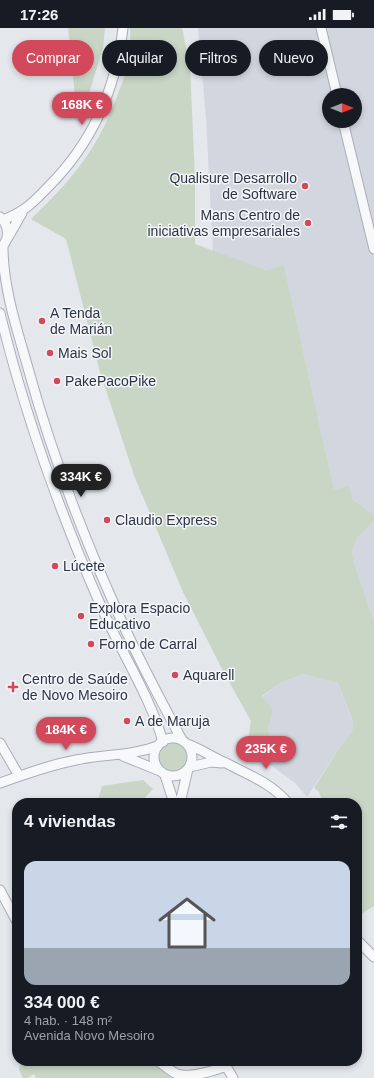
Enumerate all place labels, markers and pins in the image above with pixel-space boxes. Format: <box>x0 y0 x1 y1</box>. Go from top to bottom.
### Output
pin: 168K € <box>49 92 115 126</box>
place label: Qualisure Desarrollo de Software <box>169 170 297 202</box>
marker: Qualisure Desarrollo de Software <box>300 181 310 191</box>
place label: Mans Centro de iniciativas empresariales <box>147 207 300 239</box>
marker: Mans Centro de iniciativas empresariales <box>303 218 313 228</box>
place label: A Tenda de Marián <box>50 305 112 337</box>
marker: A Tenda de Marián <box>37 316 47 326</box>
place label: Mais Sol <box>58 345 112 361</box>
marker: Mais Sol <box>45 348 55 358</box>
place label: PakePacoPike <box>65 373 156 389</box>
marker: PakePacoPike <box>52 376 62 386</box>
pin: 334K € <box>48 464 114 498</box>
place label: Claudio Express <box>115 512 217 528</box>
marker: Claudio Express <box>102 515 112 525</box>
place label: Lúcete <box>63 558 105 574</box>
marker: Lúcete <box>50 561 60 571</box>
place label: Explora Espacio Educativo <box>89 600 190 632</box>
marker: Explora Espacio Educativo <box>76 611 86 621</box>
place label: Forno de Carral <box>99 636 197 652</box>
marker: Forno de Carral <box>86 639 96 649</box>
place label: Aquarell <box>183 667 234 683</box>
marker: Aquarell <box>170 670 180 680</box>
place label: Centro de Saúde de Novo Mesoiro <box>22 671 128 703</box>
marker: Centro de Saúde de Novo Mesoiro <box>7 681 19 693</box>
place label: A de Maruja <box>135 713 210 729</box>
marker: A de Maruja <box>122 716 132 726</box>
pin: 184K € <box>33 717 99 751</box>
pin: 235K € <box>233 736 299 770</box>

